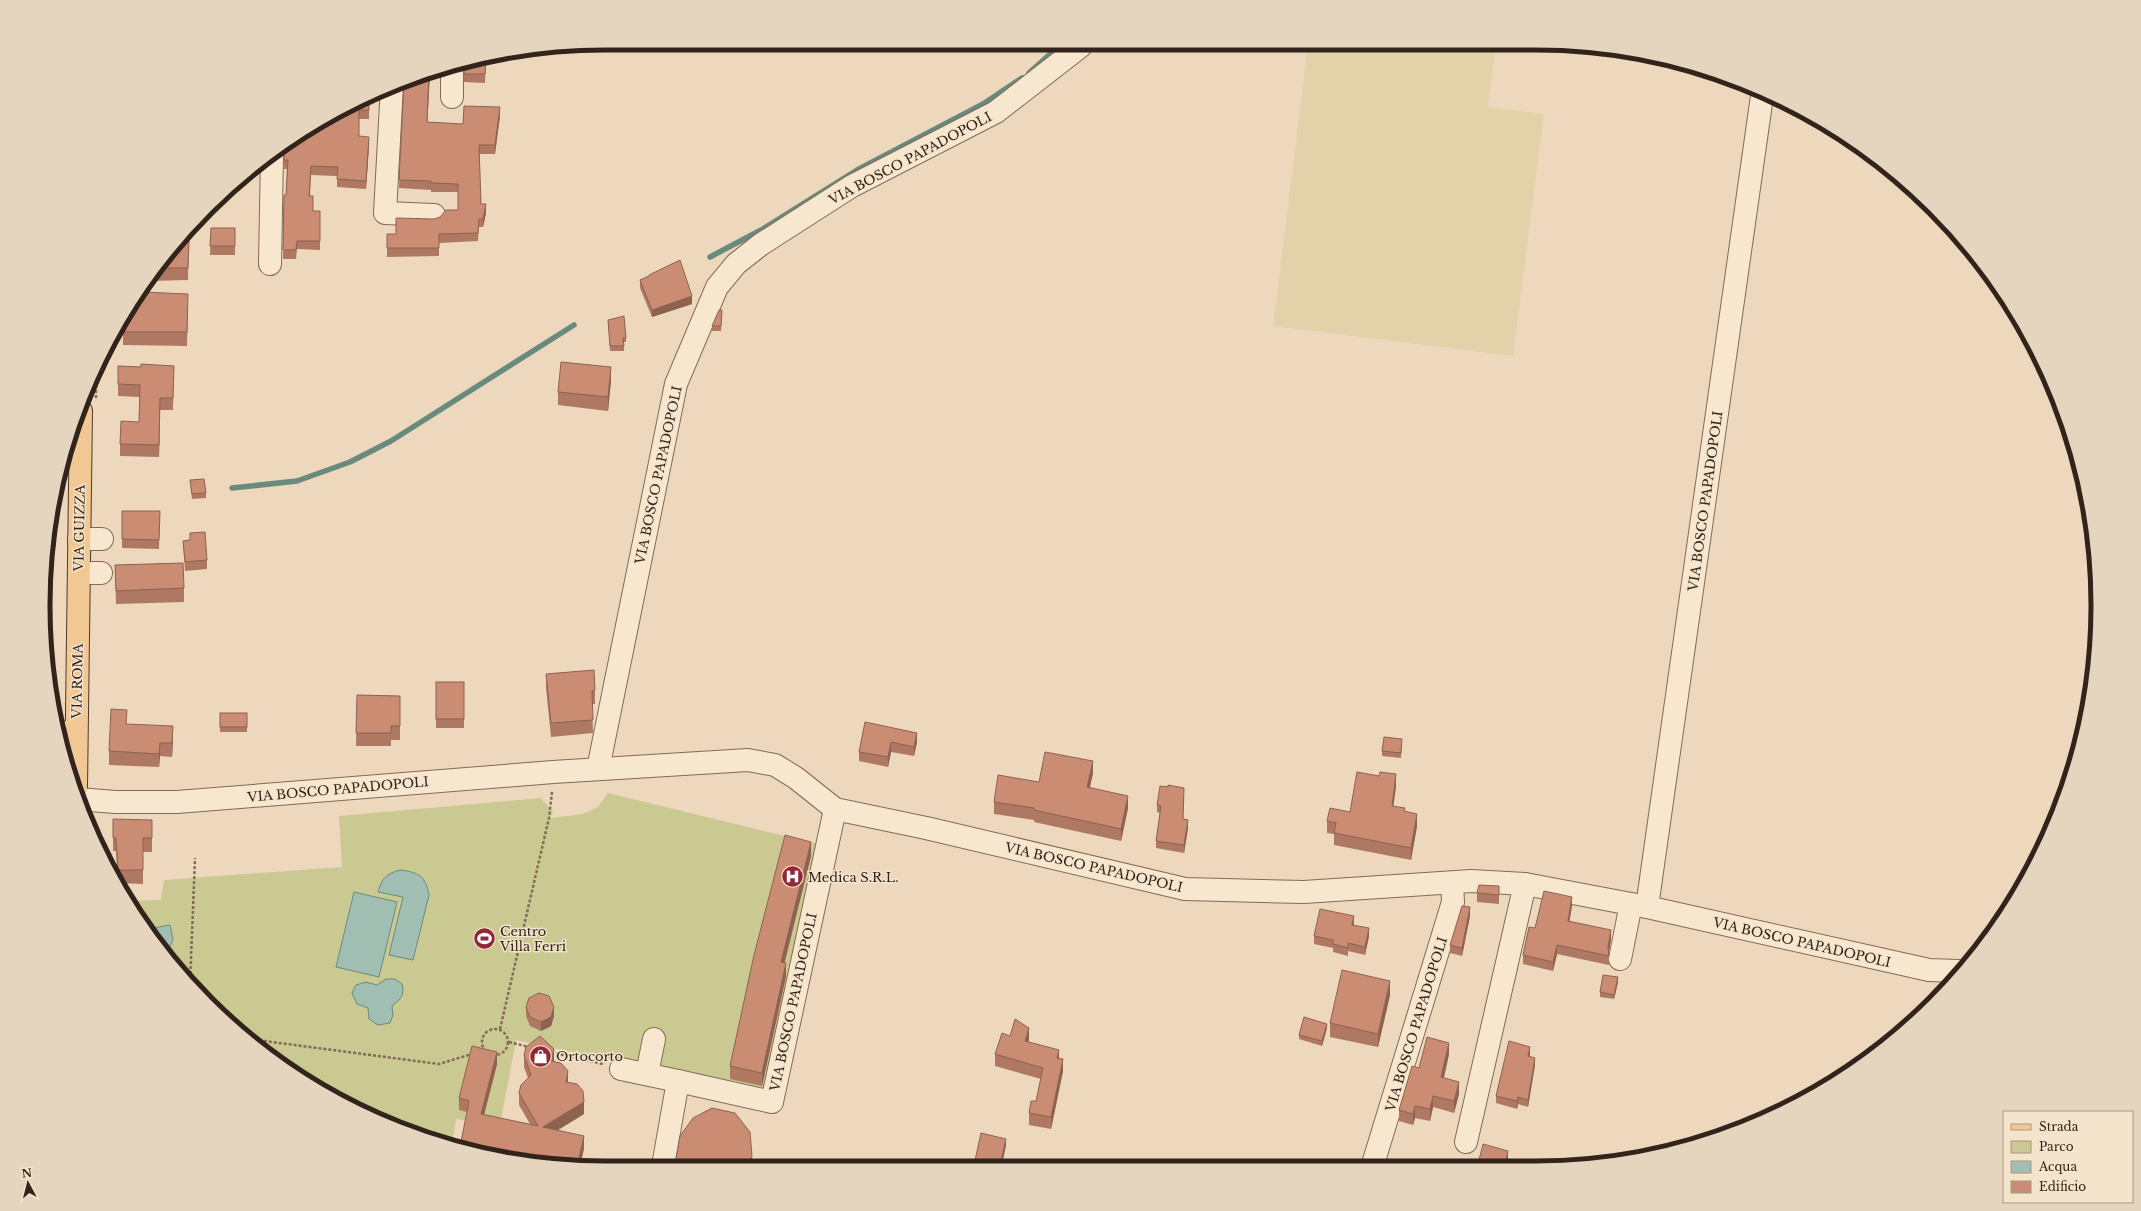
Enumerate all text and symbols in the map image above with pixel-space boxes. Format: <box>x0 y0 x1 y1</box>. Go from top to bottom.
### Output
street label: VIA BOSCO PAPADOPOLI <box>825 108 995 209</box>
street label: VIA BOSCO PAPADOPOLI <box>631 384 686 567</box>
street label: VIA BOSCO PAPADOPOLI <box>1684 410 1727 593</box>
street label: VIA GUIZZA <box>70 484 89 573</box>
street label: VIA ROMA <box>68 642 87 720</box>
street label: VIA BOSCO PAPADOPOLI <box>246 773 429 806</box>
street label: VIA BOSCO PAPADOPOLI <box>1002 839 1184 896</box>
hospital icon: Medica S.R.L. <box>779 864 805 890</box>
place label: Medica S.R.L. <box>808 869 899 886</box>
street label: VIA BOSCO PAPADOPOLI <box>766 911 821 1094</box>
street label: VIA BOSCO PAPADOPOLI <box>1710 914 1892 971</box>
place label: Centro Villa Ferri <box>499 923 567 955</box>
sports icon: Centro Villa Ferri <box>472 925 498 951</box>
street label: VIA BOSCO PAPADOPOLI <box>1381 935 1451 1115</box>
shop icon: Ortocorto <box>527 1043 553 1069</box>
place label: Ortocorto <box>556 1048 623 1065</box>
legend <box>2003 1111 2133 1203</box>
text: Strada <box>2039 1119 2079 1134</box>
text: Parco <box>2039 1139 2074 1154</box>
text: Acqua <box>2038 1159 2077 1174</box>
north arrow <box>8 1163 48 1203</box>
text: N <box>21 1165 33 1181</box>
text: Edificio <box>2039 1179 2086 1194</box>

